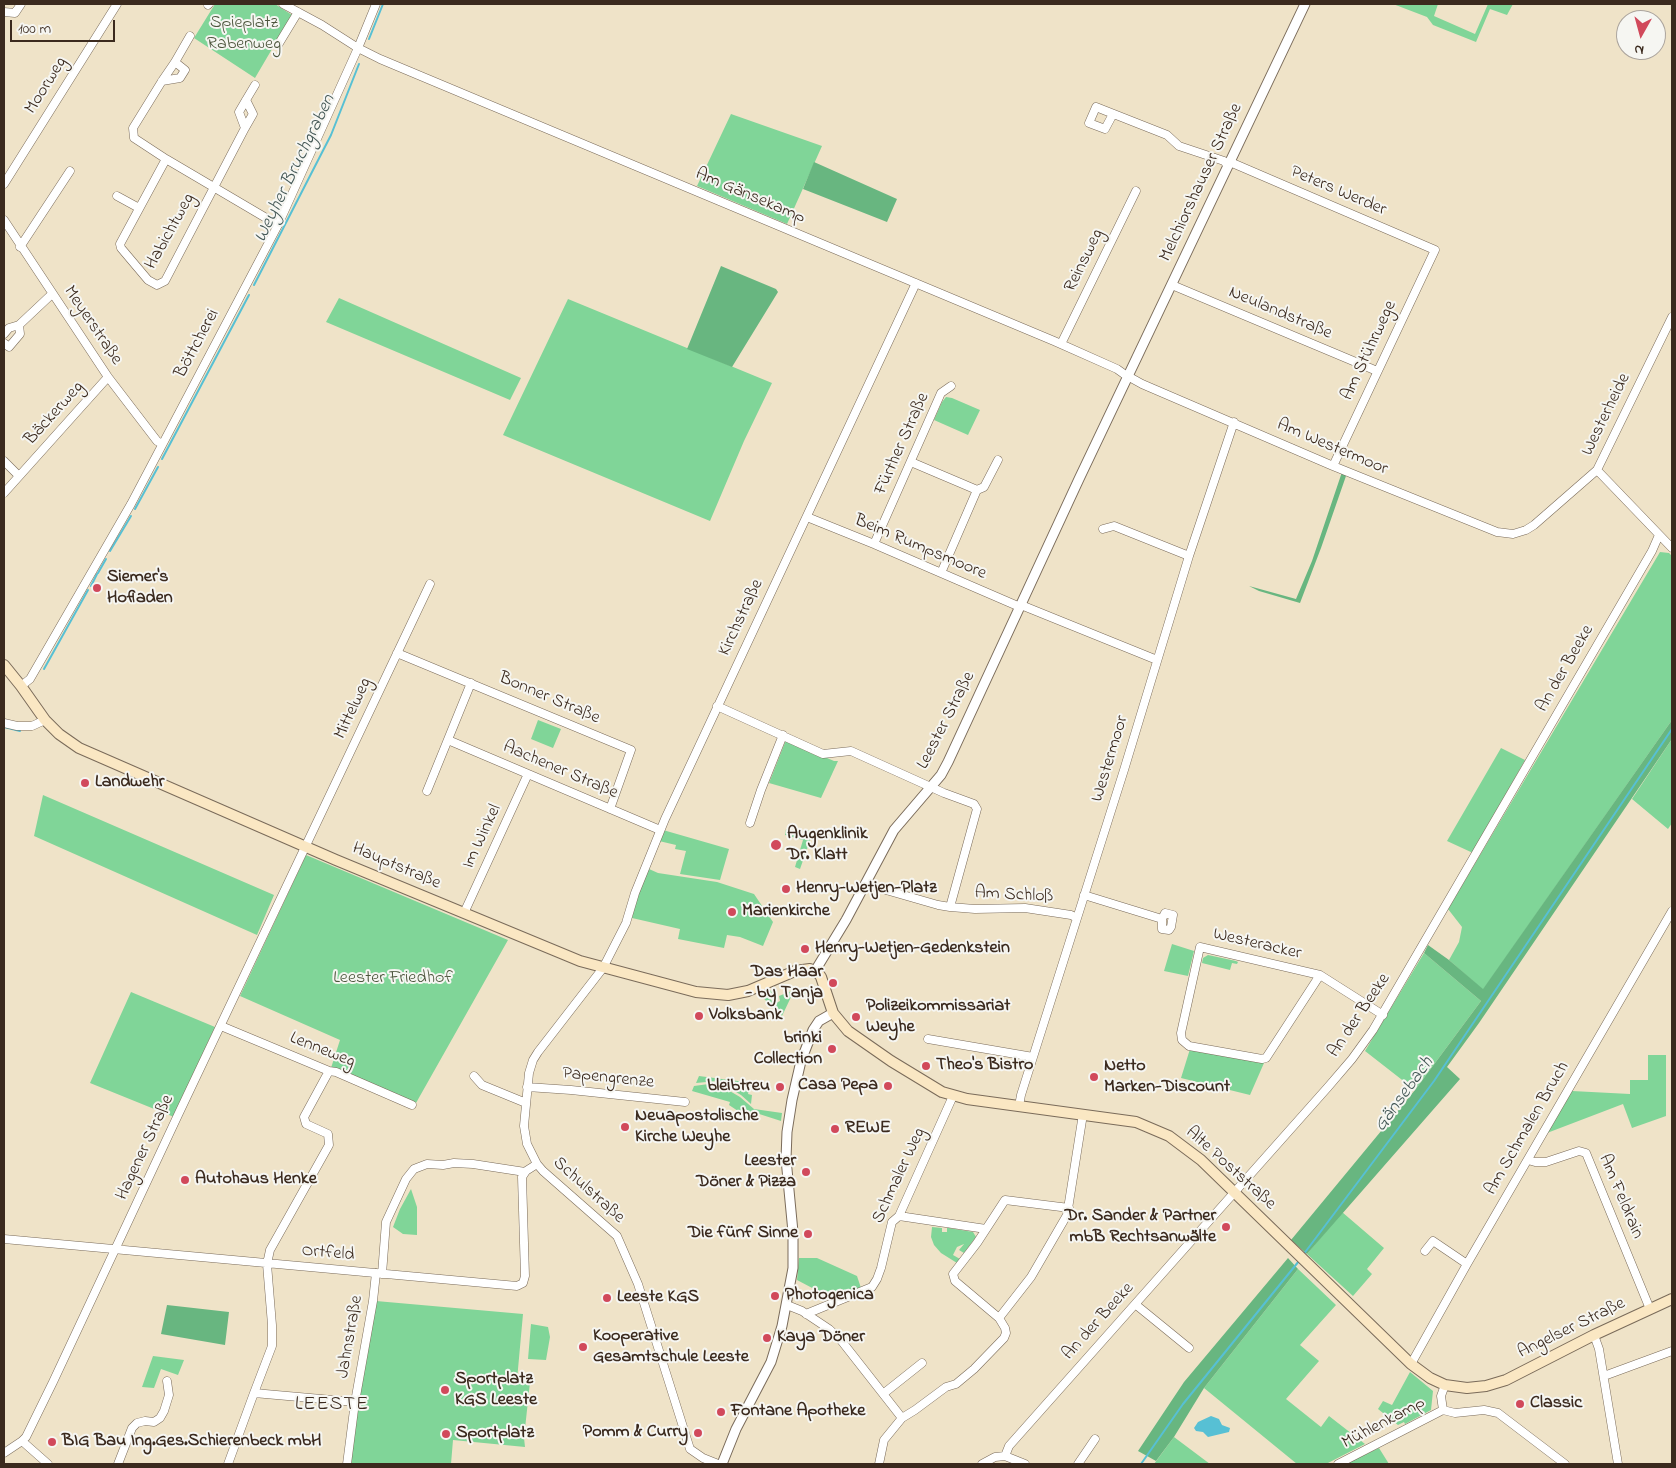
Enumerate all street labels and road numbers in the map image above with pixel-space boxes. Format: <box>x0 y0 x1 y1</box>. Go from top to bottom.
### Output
street label: Moorweg <box>21 53 73 119</box>
street label: Melchiorshauser Straße <box>1156 100 1248 266</box>
street label: Peters Werder <box>1287 162 1389 222</box>
street label: Am Gänsekamp <box>692 164 808 230</box>
street label: Habichtweg <box>141 190 201 274</box>
street label: Reinsweg <box>1061 226 1109 296</box>
street label: Meyerstraße <box>58 282 126 370</box>
street label: Neulandstraße <box>1225 283 1335 345</box>
street label: Am Stührwege <box>1337 298 1403 404</box>
street label: Böttcherei <box>171 306 225 382</box>
street label: Westerheide <box>1578 370 1636 460</box>
street label: Bäckerweg <box>21 378 89 450</box>
street label: Fürther Straße <box>871 390 935 498</box>
street label: Am Westermoor <box>1273 415 1391 481</box>
street label: Beim Rumpsmoore <box>851 510 989 586</box>
street label: Kirchstraße <box>715 576 769 660</box>
street label: An der Beeke <box>1532 622 1600 716</box>
street label: Bonner Straße <box>495 668 603 730</box>
street label: Leester Straße <box>913 669 981 773</box>
street label: Mittelweg <box>330 675 378 743</box>
street label: Westermoor <box>1088 713 1134 805</box>
street label: Aachener Straße <box>499 737 621 805</box>
street label: Im Winkel <box>459 801 507 873</box>
street label: Hauptstraße <box>348 839 444 895</box>
street label: Am Schloß <box>974 883 1054 909</box>
street label: Westeracker <box>1211 924 1303 966</box>
street label: An der Beeke <box>1324 970 1396 1062</box>
street label: Lenneweg <box>286 1028 358 1074</box>
street label: Am Schmalen Bruch <box>1481 1059 1575 1199</box>
street label: Papengrenze <box>561 1063 655 1095</box>
street label: Hagener Straße <box>112 1092 180 1204</box>
street label: Alte Poststraße <box>1180 1123 1280 1215</box>
street label: Schmaler Weg <box>868 1125 932 1227</box>
street label: Am Feldrain <box>1593 1151 1647 1243</box>
street label: Schulstraße <box>548 1153 628 1229</box>
street label: Ortfeld <box>301 1241 355 1267</box>
street label: An der Beeke <box>1059 1279 1139 1365</box>
street label: Jahnstraße <box>333 1294 369 1380</box>
street label: Angelser Straße <box>1515 1294 1629 1364</box>
street label: Mühlenkamp <box>1339 1393 1429 1455</box>

